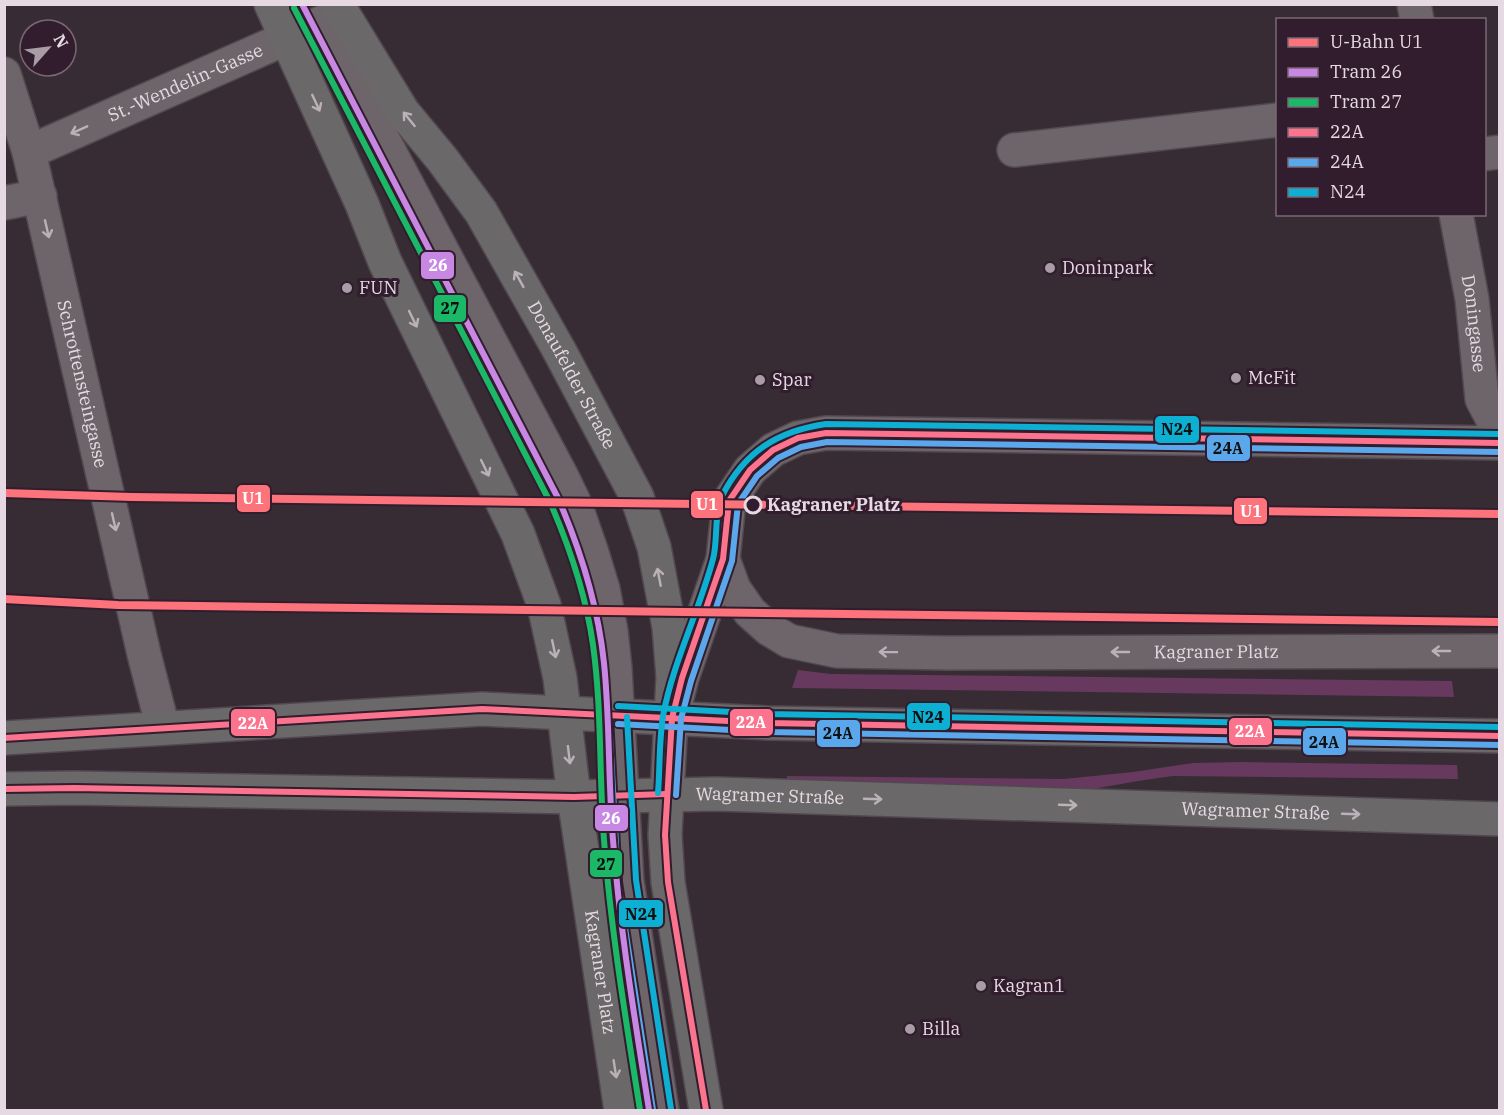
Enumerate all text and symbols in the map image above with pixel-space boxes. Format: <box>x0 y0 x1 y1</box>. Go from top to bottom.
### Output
north arrow <box>18 18 78 78</box>
legend <box>1276 18 1486 216</box>
text: U-Bahn U1 <box>1330 30 1423 53</box>
text: N <box>49 31 73 51</box>
street label: St.-Wendelin-Gasse <box>104 38 266 127</box>
text: Tram 26 <box>1330 60 1402 83</box>
text: Tram 27 <box>1330 90 1402 113</box>
one-way arrow <box>311 94 322 112</box>
one-way arrow <box>403 111 416 127</box>
text: 22A <box>1330 120 1365 143</box>
one-way arrow <box>71 125 89 136</box>
text: 24A <box>1330 150 1365 173</box>
text: N24 <box>1330 180 1366 203</box>
one-way arrow <box>42 219 54 238</box>
line badge: 26 <box>420 251 455 280</box>
text: 26 <box>428 255 448 275</box>
place label: Doninpark <box>1062 256 1154 279</box>
marker: Doninpark <box>1043 261 1057 275</box>
one-way arrow <box>513 271 525 288</box>
street label: Doningasse <box>1457 273 1491 373</box>
place label: FUN <box>359 276 398 299</box>
marker: FUN <box>340 281 354 295</box>
line badge: 27 <box>433 294 467 323</box>
street label: Donaufelder Straße <box>523 297 621 453</box>
street label: Schrottensteingasse <box>52 298 113 470</box>
text: 27 <box>440 298 460 318</box>
one-way arrow <box>408 310 419 328</box>
place label: McFit <box>1248 366 1296 389</box>
place label: Spar <box>772 368 812 391</box>
marker: McFit <box>1229 371 1243 385</box>
marker: Spar <box>753 373 767 387</box>
line badge: N24 <box>1154 415 1200 444</box>
text: N24 <box>1161 419 1193 439</box>
line badge: 24A <box>1206 434 1251 462</box>
text: 24A <box>1213 438 1243 458</box>
one-way arrow <box>480 458 492 476</box>
line badge: U1 <box>236 484 271 513</box>
text: U1 <box>242 488 264 508</box>
line badge: U1 <box>690 490 724 519</box>
place label: Kagraner Platz <box>767 493 900 516</box>
text: U1 <box>696 494 718 514</box>
marker: Kagraner Platz <box>744 496 762 514</box>
line badge: U1 <box>1233 497 1268 525</box>
text: U1 <box>1240 501 1262 521</box>
one-way arrow <box>108 512 120 531</box>
one-way arrow <box>653 567 664 587</box>
one-way arrow <box>549 639 560 659</box>
street label: Kagraner Platz <box>1154 640 1279 663</box>
one-way arrow <box>1432 645 1452 657</box>
one-way arrow <box>878 646 898 657</box>
one-way arrow <box>1111 646 1131 658</box>
line badge: N24 <box>906 702 951 731</box>
text: N24 <box>912 707 944 727</box>
line badge: 22A <box>230 708 276 737</box>
line badge: 22A <box>729 708 774 737</box>
text: 22A <box>736 712 766 732</box>
text: 22A <box>238 713 268 733</box>
line badge: 22A <box>1228 717 1273 746</box>
line badge: 24A <box>816 719 861 748</box>
text: 22A <box>1235 721 1265 741</box>
text: 24A <box>823 723 853 743</box>
line badge: 24A <box>1302 727 1347 756</box>
text: 24A <box>1309 732 1339 752</box>
one-way arrow <box>564 744 575 764</box>
street label: Wagramer Straße <box>695 782 845 809</box>
one-way arrow <box>862 793 882 804</box>
street label: Wagramer Straße <box>1181 797 1330 825</box>
one-way arrow <box>1057 799 1077 811</box>
line badge: 26 <box>594 804 629 832</box>
text: 26 <box>601 808 621 828</box>
one-way arrow <box>1340 809 1360 820</box>
line badge: 27 <box>589 849 623 878</box>
text: 27 <box>596 854 616 874</box>
line badge: N24 <box>618 899 664 928</box>
text: N24 <box>625 904 657 924</box>
street label: Kagraner Platz <box>580 908 621 1035</box>
place label: Kagran1 <box>993 974 1065 997</box>
marker: Kagran1 <box>974 979 988 993</box>
place label: Billa <box>922 1017 961 1040</box>
marker: Billa <box>903 1022 917 1036</box>
one-way arrow <box>610 1059 621 1078</box>

